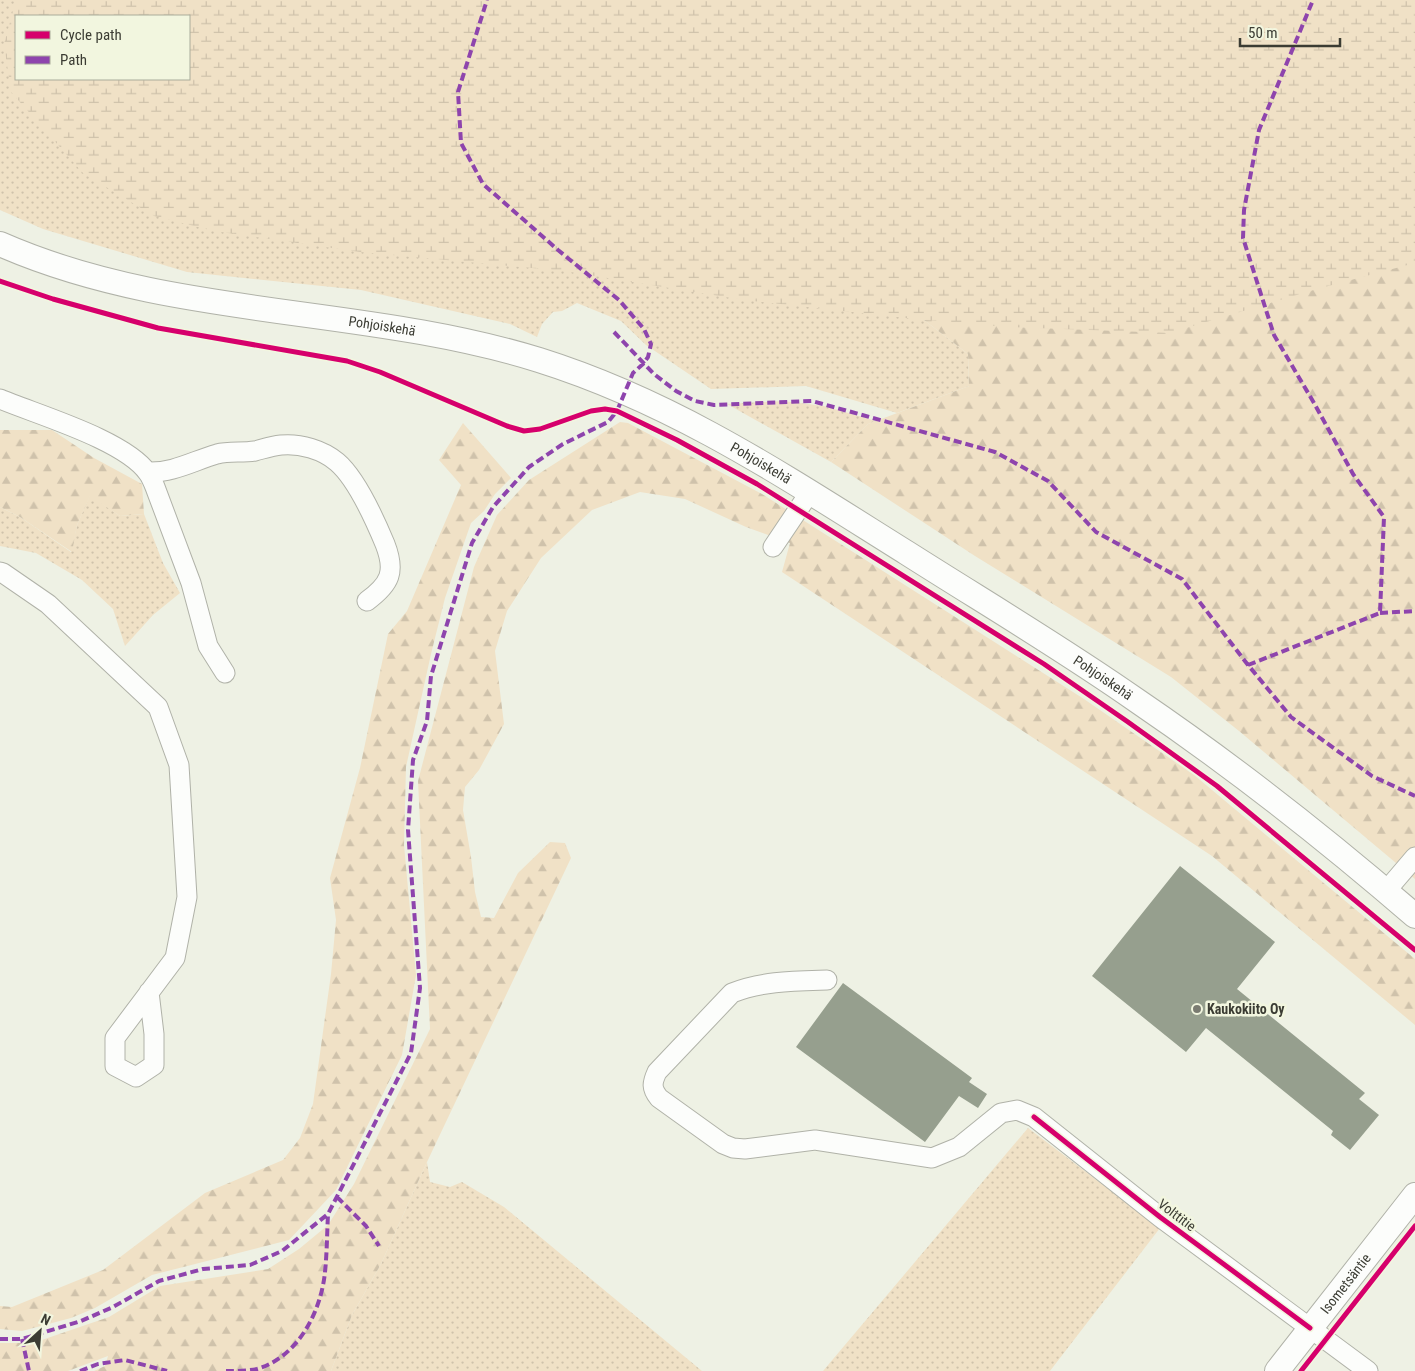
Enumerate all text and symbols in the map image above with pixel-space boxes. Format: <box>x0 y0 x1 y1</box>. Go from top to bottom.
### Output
legend <box>15 15 190 80</box>
scale bar <box>1240 15 1340 47</box>
text: 50 m <box>1248 24 1278 42</box>
text: Cycle path <box>60 26 122 44</box>
text: Path <box>60 51 87 69</box>
street label: Pohjoiskehä <box>348 313 417 339</box>
street label: Pohjoiskehä <box>728 439 794 487</box>
street label: Pohjoiskehä <box>1071 652 1136 703</box>
place label: Kaukokiito Oy <box>1207 1001 1285 1017</box>
marker: Kaukokiito Oy <box>1191 1003 1203 1015</box>
street label: Volttitie <box>1155 1196 1199 1235</box>
street label: Isometsäntie <box>1317 1250 1374 1317</box>
north arrow <box>15 1306 65 1356</box>
text: N <box>38 1310 53 1328</box>

